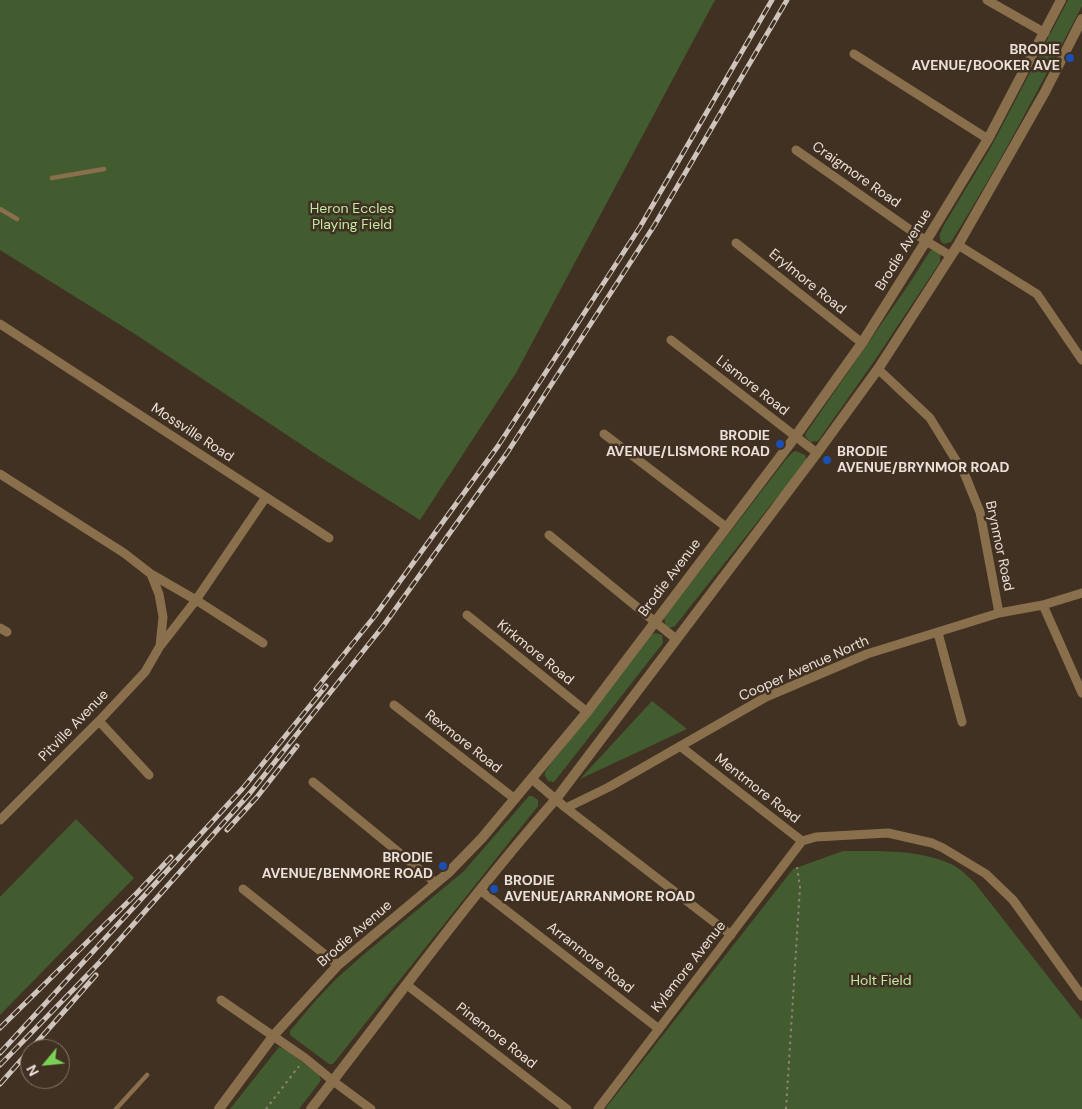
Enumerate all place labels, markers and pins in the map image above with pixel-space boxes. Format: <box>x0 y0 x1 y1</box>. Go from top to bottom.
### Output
place label: BRODIE AVENUE/BOOKER AVE <box>912 42 1060 74</box>
marker: BRODIE AVENUE/BOOKER AVE <box>1064 52 1076 64</box>
place label: BRODIE AVENUE/LISMORE ROAD <box>606 428 770 461</box>
marker: BRODIE AVENUE/LISMORE ROAD <box>774 438 786 450</box>
place label: BRODIE AVENUE/BRYNMOR ROAD <box>837 444 1009 477</box>
marker: BRODIE AVENUE/BRYNMOR ROAD <box>821 454 833 466</box>
place label: BRODIE AVENUE/BENMORE ROAD <box>262 850 433 882</box>
marker: BRODIE AVENUE/BENMORE ROAD <box>437 860 449 872</box>
place label: BRODIE AVENUE/ARRANMORE ROAD <box>504 873 695 906</box>
marker: BRODIE AVENUE/ARRANMORE ROAD <box>488 883 500 895</box>

